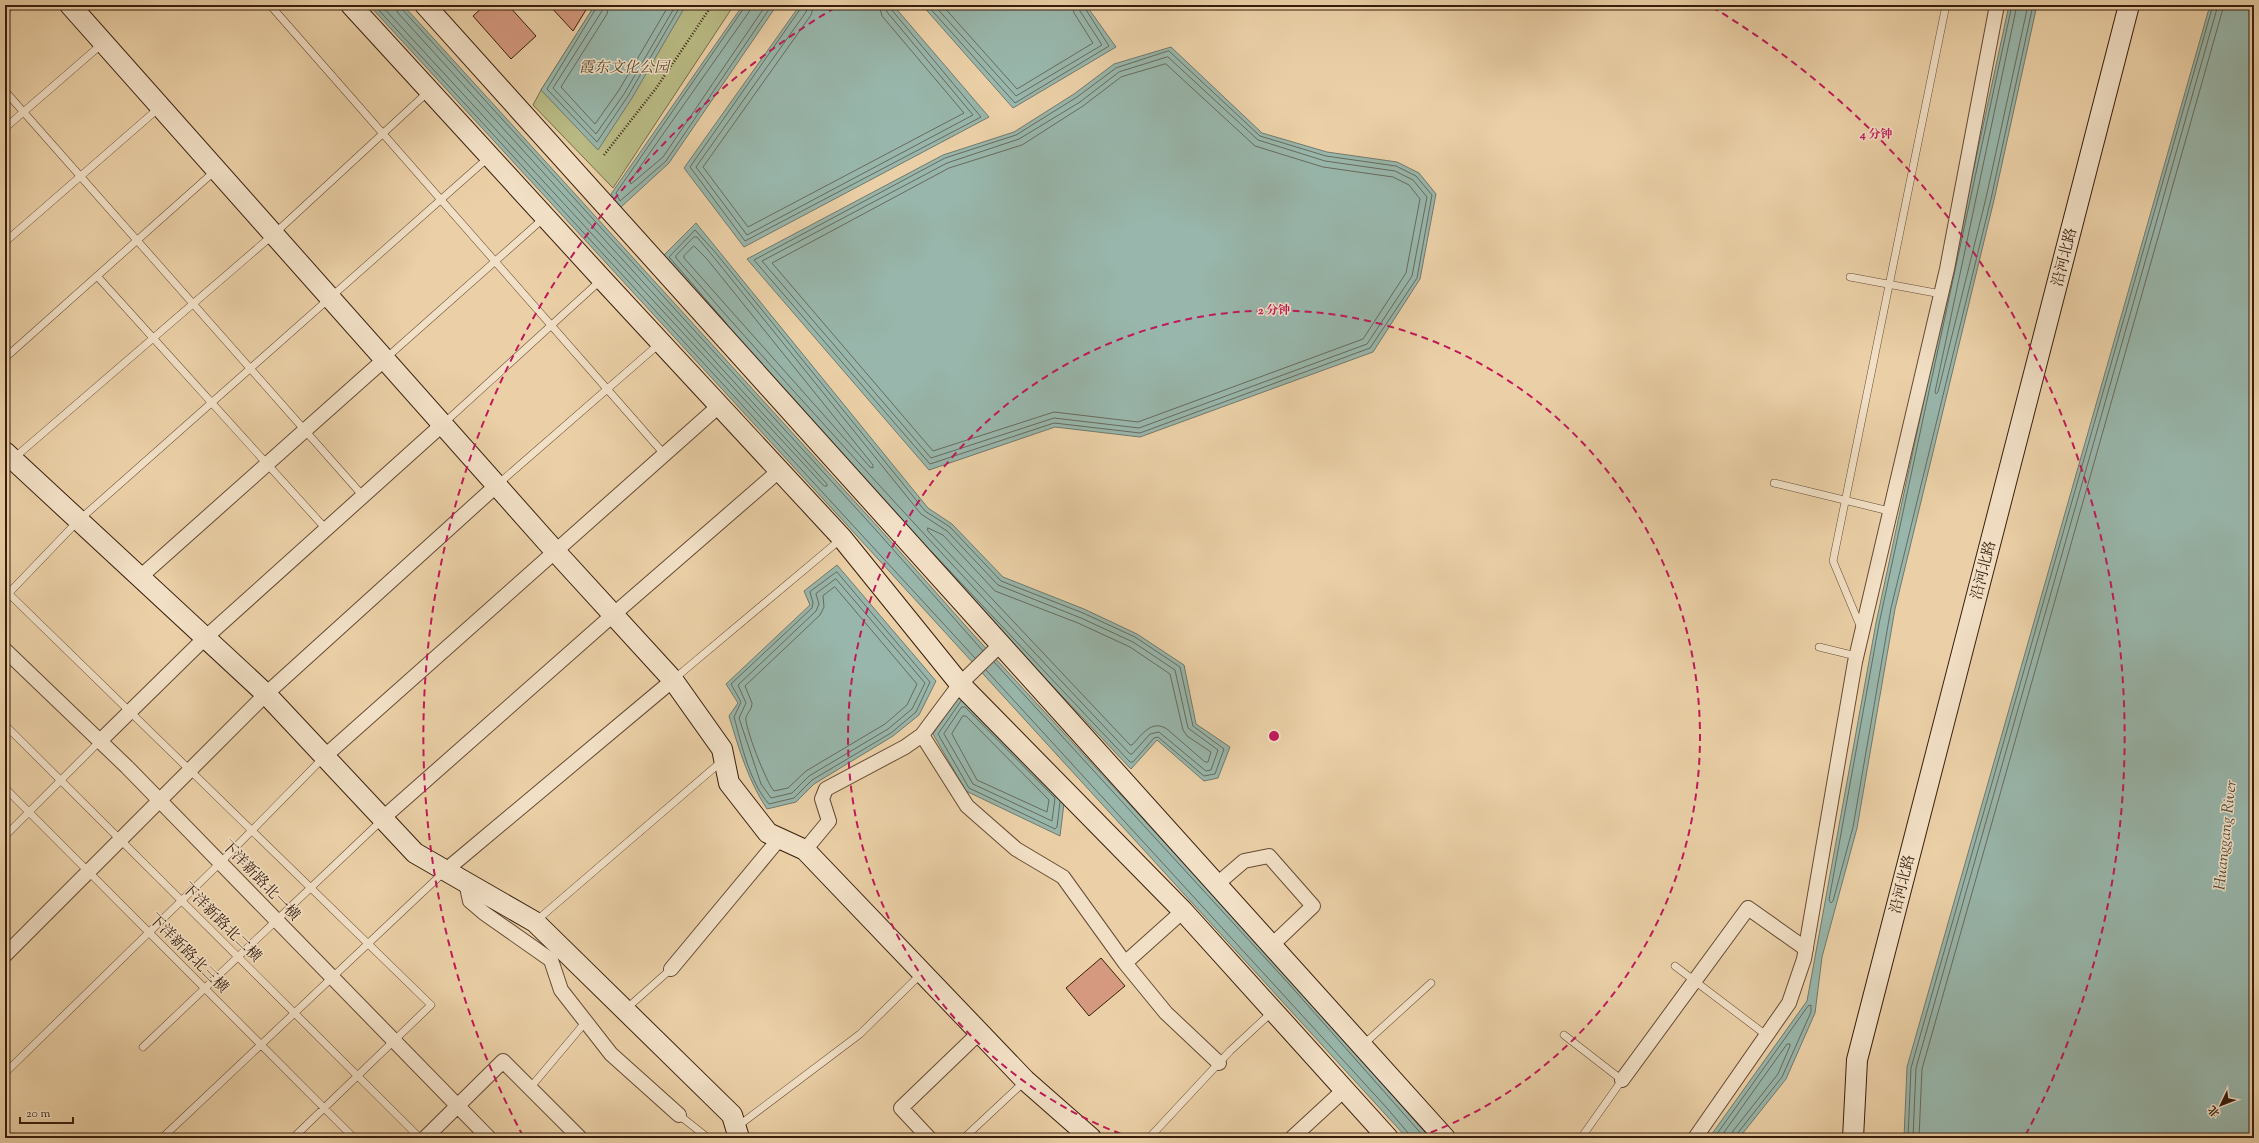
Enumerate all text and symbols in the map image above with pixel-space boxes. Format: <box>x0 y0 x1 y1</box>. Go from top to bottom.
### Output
park label: 霞东文化公园 <box>579 58 671 79</box>
text: 4 分钟 <box>1859 126 1892 144</box>
street label: 沿河北路 <box>2048 226 2083 289</box>
text: 2 分钟 <box>1258 302 1290 320</box>
street label: 沿河北路 <box>1967 539 2002 602</box>
centre of rings <box>1267 729 1281 743</box>
water label: Huanggang River <box>2209 779 2244 891</box>
street label: 下洋新路北一横 <box>216 836 304 926</box>
street label: 沿河北路 <box>1886 853 1921 916</box>
street label: 下洋新路北二横 <box>176 879 265 968</box>
street label: 下洋新路北三横 <box>143 910 232 999</box>
north arrow <box>2201 1085 2241 1125</box>
scale bar <box>20 1099 73 1125</box>
text: 北 <box>2205 1102 2224 1121</box>
text: 20 m <box>26 1105 51 1123</box>

